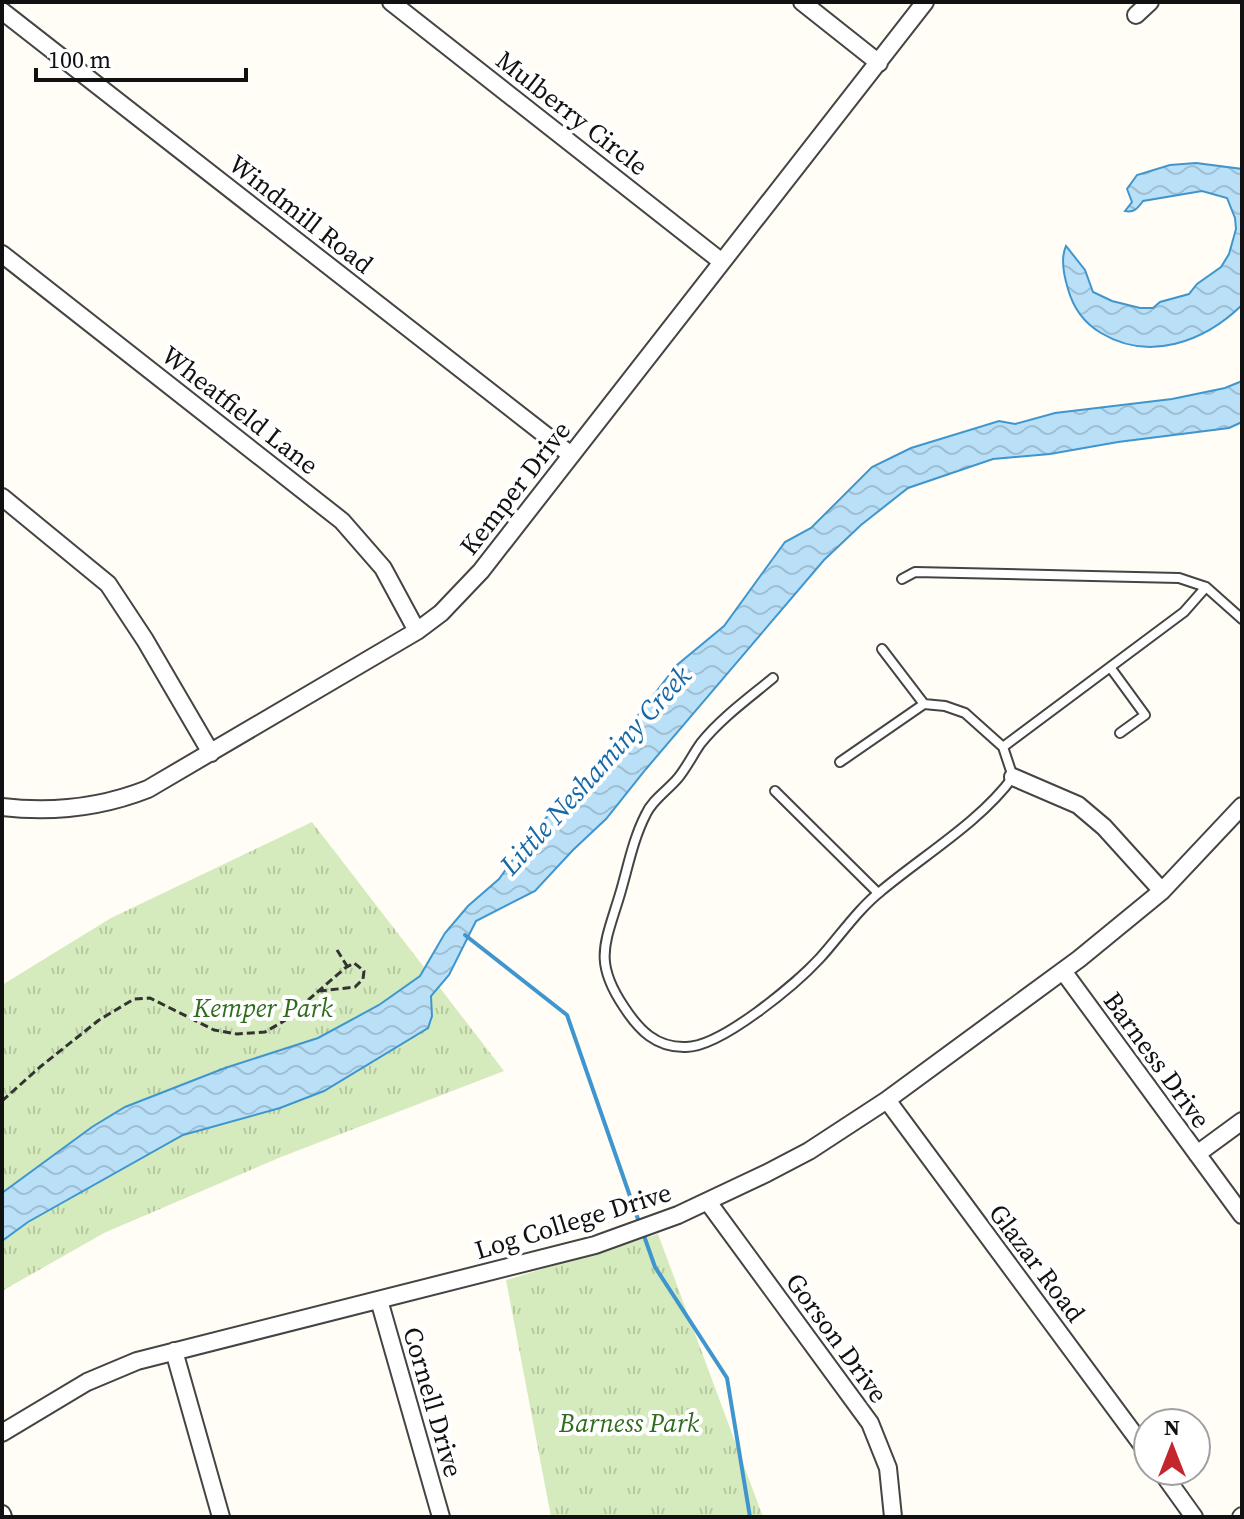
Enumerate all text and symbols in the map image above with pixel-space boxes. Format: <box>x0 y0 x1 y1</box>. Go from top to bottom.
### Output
scale bar <box>36 32 246 82</box>
street label: Mulberry Circle <box>488 42 656 184</box>
text: 100 m <box>48 43 111 76</box>
street label: Windmill Road <box>221 146 381 282</box>
street label: Wheatfield Lane <box>154 337 326 483</box>
street label: Kemper Drive <box>451 413 579 563</box>
water label: Little Neshaminy Creek <box>490 657 700 884</box>
street label: Barness Drive <box>1095 984 1219 1136</box>
park label: Kemper Park <box>192 990 333 1026</box>
street label: Log College Drive <box>470 1174 676 1268</box>
street label: Glazar Road <box>981 1197 1093 1330</box>
street label: Gorson Drive <box>778 1266 896 1410</box>
street label: Cornell Drive <box>394 1323 472 1481</box>
park label: Barness Park <box>558 1405 700 1441</box>
north arrow <box>1132 1407 1212 1487</box>
text: N <box>1164 1412 1180 1442</box>

